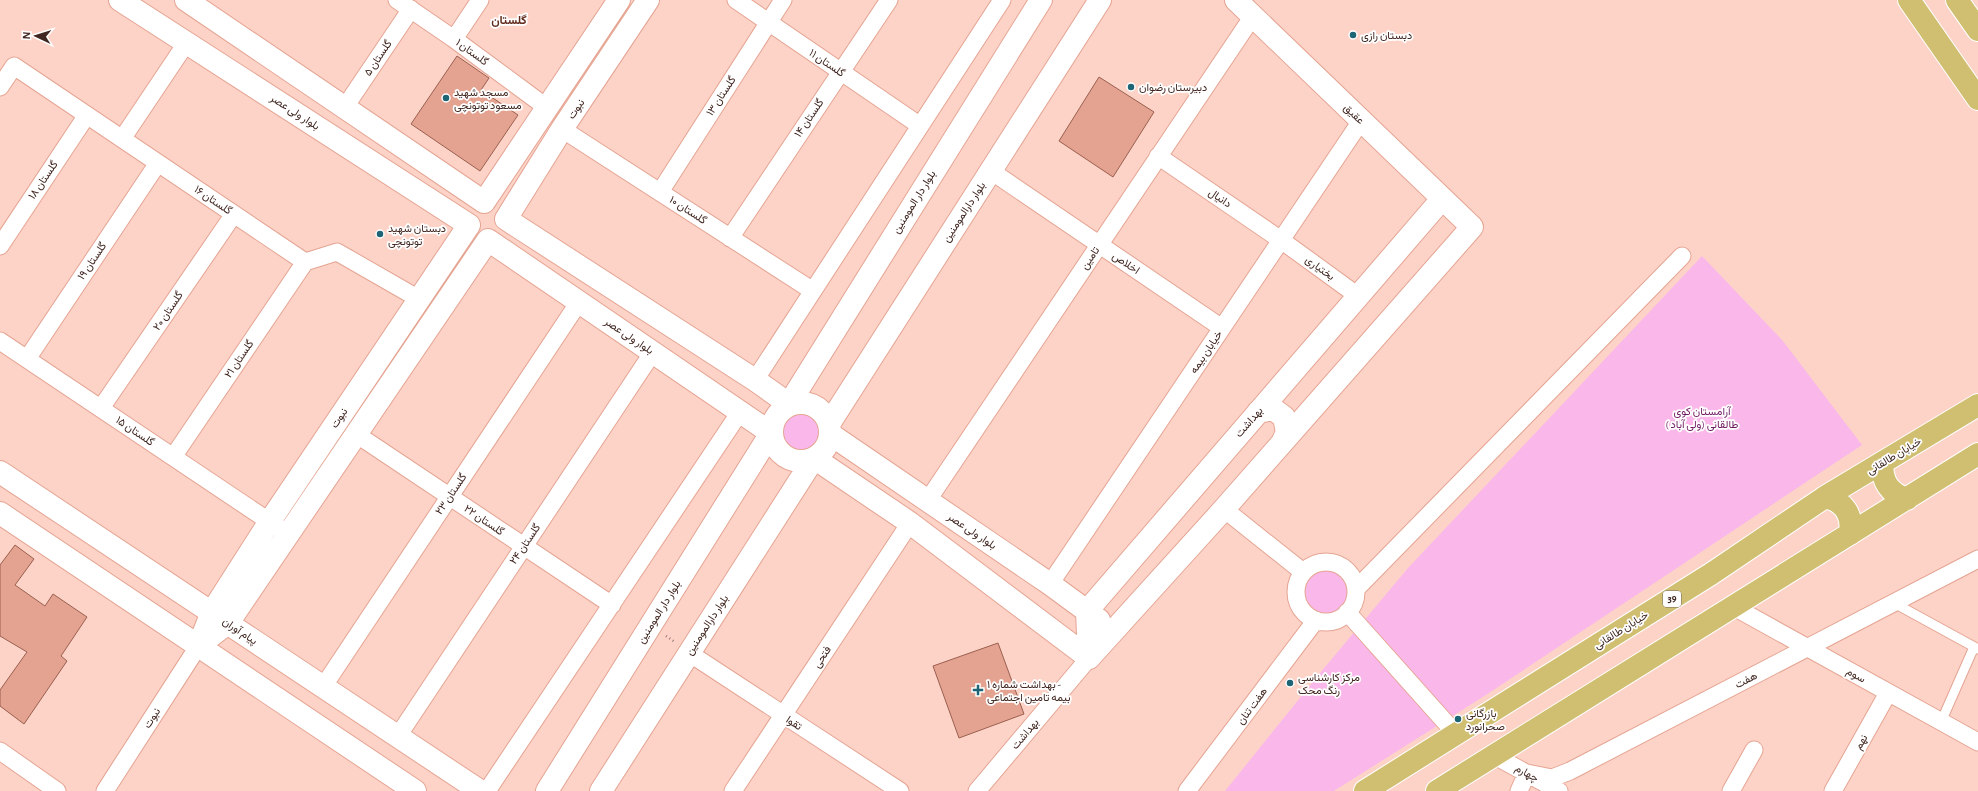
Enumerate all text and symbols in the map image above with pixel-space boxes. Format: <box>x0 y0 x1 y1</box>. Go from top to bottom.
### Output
district label: گلستان <box>491 14 527 27</box>
north arrow <box>16 16 56 56</box>
marker: دبستان رازی <box>1348 30 1358 40</box>
place label: دبستان رازی <box>1361 30 1412 42</box>
text: N <box>21 31 32 40</box>
street label: گلستان ۱ <box>454 37 490 67</box>
street label: گلستان ۵ <box>362 38 394 78</box>
street label: گلستان ۱۱ <box>807 47 847 79</box>
street label: گلستان ۱۳ <box>704 74 738 118</box>
marker: دبیرستان رضوان <box>1126 82 1136 92</box>
place label: دبیرستان رضوان <box>1139 82 1207 94</box>
place label: مسجد شهید مسعود توتونچی <box>454 87 522 113</box>
street label: بلوار ولی عصر <box>267 92 322 133</box>
marker: مسجد شهید مسعود توتونچی <box>441 93 451 103</box>
street label: نبوت <box>565 97 587 122</box>
street label: گلستان ۱۴ <box>792 97 826 139</box>
street label: عقیق <box>1341 102 1367 127</box>
street label: گلستان ۱۸ <box>26 159 60 201</box>
street label: بلوار دار المومنین <box>890 169 939 236</box>
street label: بلوار دارالمومنین <box>940 180 988 245</box>
street label: گلستان ۱۶ <box>192 184 234 217</box>
street label: دانیال <box>1206 186 1233 210</box>
street label: گلستان ۱۰ <box>667 194 709 226</box>
place label: دبستان شهید توتونچی <box>388 223 446 249</box>
marker: دبستان شهید توتونچی <box>375 229 385 239</box>
street label: گلستان ۱۹ <box>76 240 109 282</box>
street label: تامین <box>1079 244 1102 272</box>
street label: اخلاص <box>1110 250 1142 277</box>
street label: بختیاری <box>1303 254 1337 283</box>
street label: گلستان ۲۰ <box>151 289 185 332</box>
street label: بلوار ولی عصر <box>601 315 655 357</box>
street label: خیابان بیمه <box>1188 329 1225 376</box>
street label: گلستان ۲۱ <box>222 338 256 380</box>
street label: بهداشت <box>1233 405 1266 440</box>
street label: نبوت <box>328 406 350 431</box>
park label: آرامستان کوی طالقانی (ولی آباد ) <box>1666 406 1738 431</box>
street label: گلستان ۱۵ <box>114 414 156 448</box>
street label: خیابان طالقانی <box>1865 435 1924 477</box>
street label: گلستان ۲۳ <box>433 471 469 517</box>
street label: گلستان ۲۲ <box>462 503 506 537</box>
street label: بلوار ولی عصر <box>944 510 998 552</box>
street label: گلستان ۲۴ <box>508 522 543 566</box>
street label: بلوار دار المومنین <box>635 579 684 646</box>
road number: 39 <box>1663 591 1681 607</box>
street label: بلوار دارالمومنین <box>683 593 731 658</box>
street label: خیابان طالقانی <box>1592 609 1651 652</box>
street label: پیام آوران <box>219 615 260 648</box>
street label: فتحی <box>811 644 834 670</box>
street label: سوم <box>1844 665 1868 687</box>
street label: هفت <box>1733 670 1759 690</box>
place label: مرکز کارشناسی رنگ محک <box>1298 672 1360 697</box>
marker: مرکز کارشناسی رنگ محک <box>1285 678 1295 688</box>
place label: بهداشت شماره ۱ - بیمه تامین اجتماعی <box>987 679 1070 704</box>
marker: بهداشت شماره ۱ - بیمه تامین اجتماعی <box>972 684 984 696</box>
street label: هفت تنان <box>1235 685 1269 726</box>
street label: نبوت <box>142 706 163 731</box>
place label: بازرگانی صحرانورد <box>1466 708 1505 733</box>
street label: تقوا <box>784 714 804 733</box>
marker: بازرگانی صحرانورد <box>1453 714 1463 724</box>
street label: بهداشت <box>1009 717 1042 752</box>
street label: نهم <box>1852 733 1871 752</box>
street label: چهارم <box>1512 762 1541 786</box>

